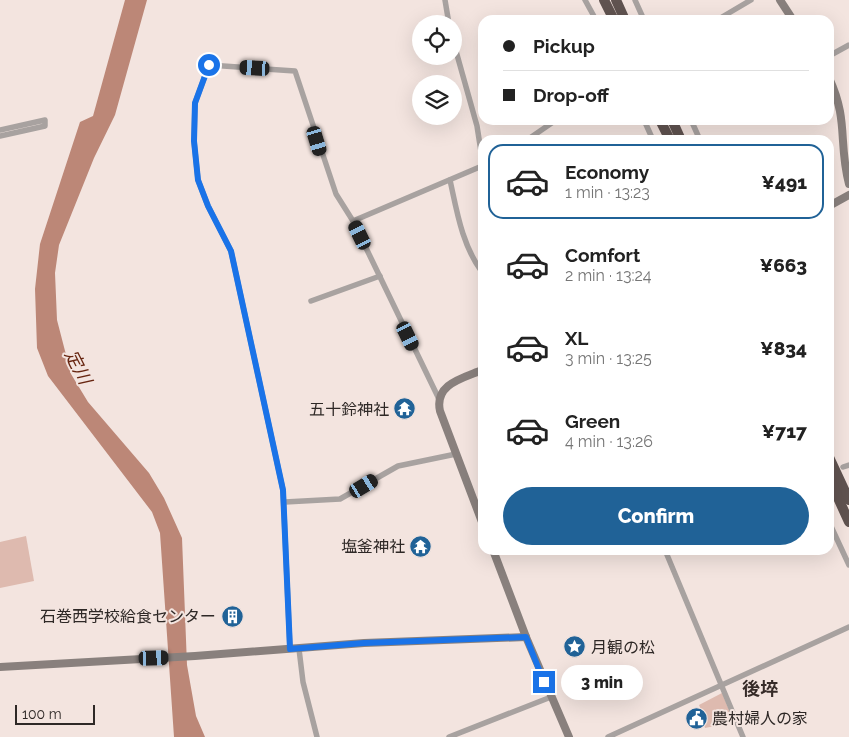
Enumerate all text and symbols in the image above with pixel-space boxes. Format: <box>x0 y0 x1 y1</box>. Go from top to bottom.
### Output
map controls <box>412 15 462 125</box>
button: locate <box>412 15 462 65</box>
text: Pickup <box>533 35 595 57</box>
route start <box>198 54 220 76</box>
car <box>239 60 270 76</box>
button: layers <box>412 75 462 125</box>
text: Drop-off <box>533 84 609 106</box>
car <box>305 124 328 158</box>
icon: car <box>505 159 550 204</box>
text: Economy <box>565 161 649 183</box>
text: ¥491 <box>761 171 807 193</box>
text: 1 min · 13:23 <box>565 183 650 202</box>
car <box>346 218 373 252</box>
icon: car <box>505 242 550 287</box>
text: Comfort <box>565 244 640 266</box>
text: ¥663 <box>759 254 807 276</box>
text: 2 min · 13:24 <box>565 266 652 285</box>
car <box>394 319 421 353</box>
icon: car <box>505 325 550 370</box>
text: XL <box>565 327 588 349</box>
text: ¥834 <box>760 337 807 359</box>
water label: 定川 <box>61 346 97 389</box>
text: 3 min · 13:25 <box>565 349 652 368</box>
temple icon: 五十鈴神社 <box>393 397 417 421</box>
place label: 五十鈴神社 <box>309 400 389 419</box>
icon: car <box>505 408 550 453</box>
text: Green <box>565 410 620 432</box>
text: ¥717 <box>761 420 807 442</box>
text: 4 min · 13:26 <box>565 432 653 451</box>
car <box>347 472 380 500</box>
button: Confirm <box>503 487 809 545</box>
temple icon: 塩釜神社 <box>409 534 433 558</box>
place label: 塩釜神社 <box>341 537 405 556</box>
building icon: 石巻西学校給食センター <box>220 604 244 628</box>
place label: 石巻西学校給食センター <box>40 607 216 626</box>
place icon: 月観の松 <box>563 635 587 659</box>
place label: 月観の松 <box>591 638 655 657</box>
car <box>138 650 169 666</box>
callout: 3 min <box>562 664 644 700</box>
route end <box>533 671 555 693</box>
text: 3 min <box>581 673 623 692</box>
district label: 後埣 <box>742 678 778 699</box>
scale bar <box>15 702 95 725</box>
text: 100 m <box>22 706 62 722</box>
public building icon: 農村婦人の家 <box>684 706 708 730</box>
place label: 農村婦人の家 <box>712 709 808 728</box>

